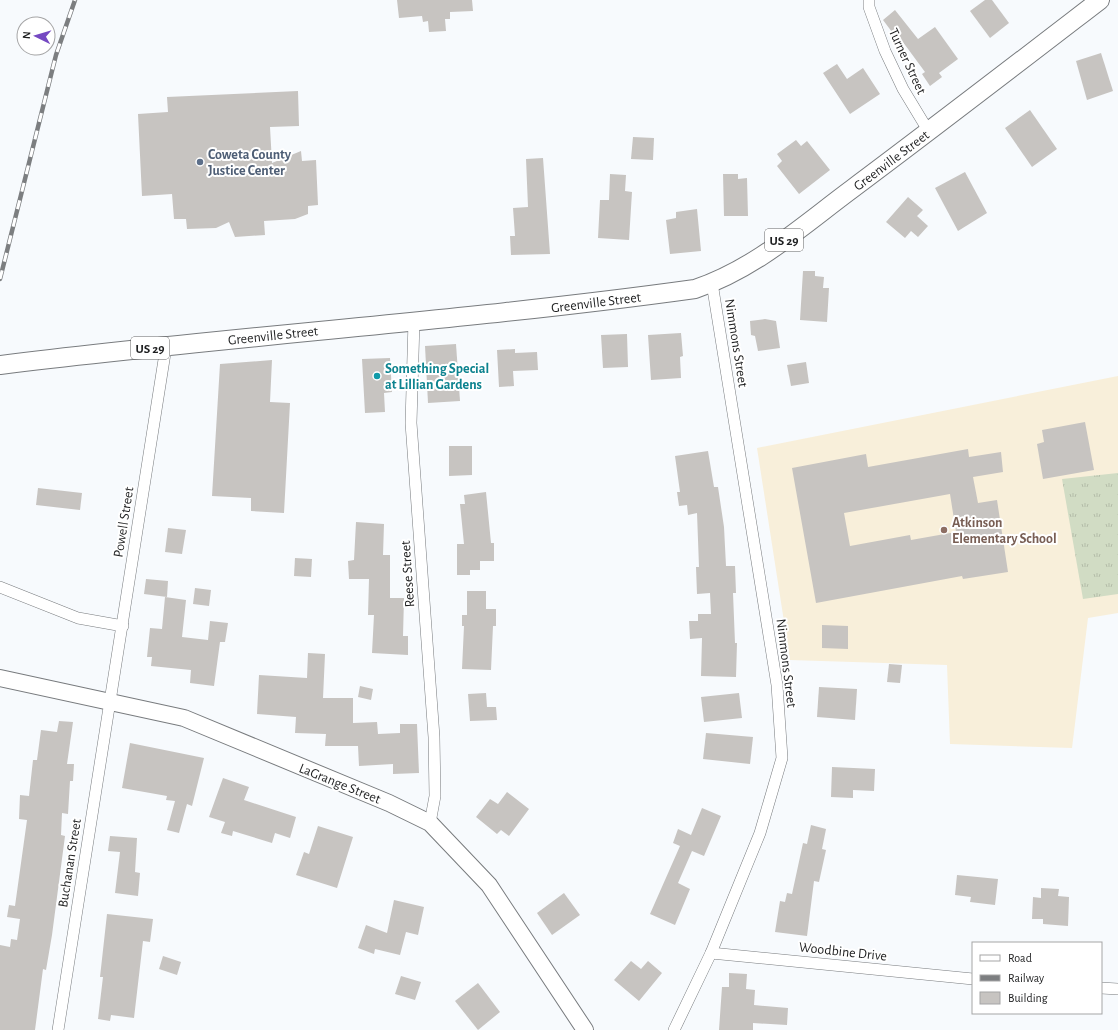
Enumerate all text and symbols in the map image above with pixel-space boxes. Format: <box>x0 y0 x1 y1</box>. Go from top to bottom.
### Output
north arrow <box>16 16 56 56</box>
street label: Turner Street <box>886 26 929 97</box>
text: N <box>21 31 32 39</box>
street label: Greenville Street <box>851 128 932 194</box>
place label: Coweta County Justice Center <box>208 148 292 178</box>
marker: Coweta County Justice Center <box>195 157 205 167</box>
road number: US 29 <box>765 229 803 251</box>
street label: Greenville Street <box>550 290 642 315</box>
street label: Nimmons Street <box>722 298 750 389</box>
street label: Greenville Street <box>227 324 319 348</box>
road number: US 29 <box>131 337 169 359</box>
place label: Something Special at Lillian Gardens <box>385 362 489 392</box>
marker: Something Special at Lillian Gardens <box>372 371 382 381</box>
street label: Powell Street <box>112 485 137 558</box>
place label: Atkinson Elementary School <box>952 516 1057 546</box>
marker: Atkinson Elementary School <box>939 525 949 535</box>
street label: Reese Street <box>399 539 417 608</box>
street label: Nimmons Street <box>774 618 798 709</box>
street label: LaGrange Street <box>297 761 383 807</box>
street label: Buchanan Street <box>56 817 84 909</box>
street label: Woodbine Drive <box>798 940 888 964</box>
legend <box>972 942 1102 1014</box>
text: Road <box>1008 952 1032 964</box>
text: Railway <box>1008 972 1044 985</box>
text: Building <box>1008 992 1048 1004</box>

